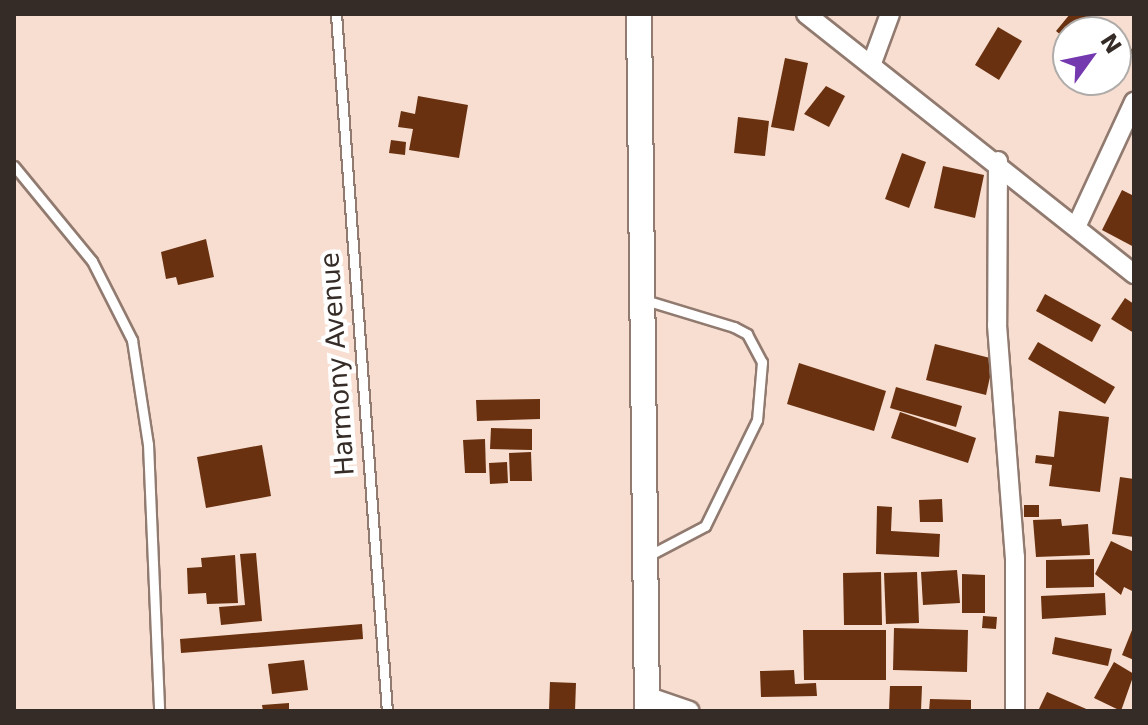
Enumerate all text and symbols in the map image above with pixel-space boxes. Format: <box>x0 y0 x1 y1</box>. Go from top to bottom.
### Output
north arrow <box>1052 16 1132 96</box>
text: N <box>1095 29 1126 58</box>
street label: Harmony Avenue <box>315 251 361 477</box>

